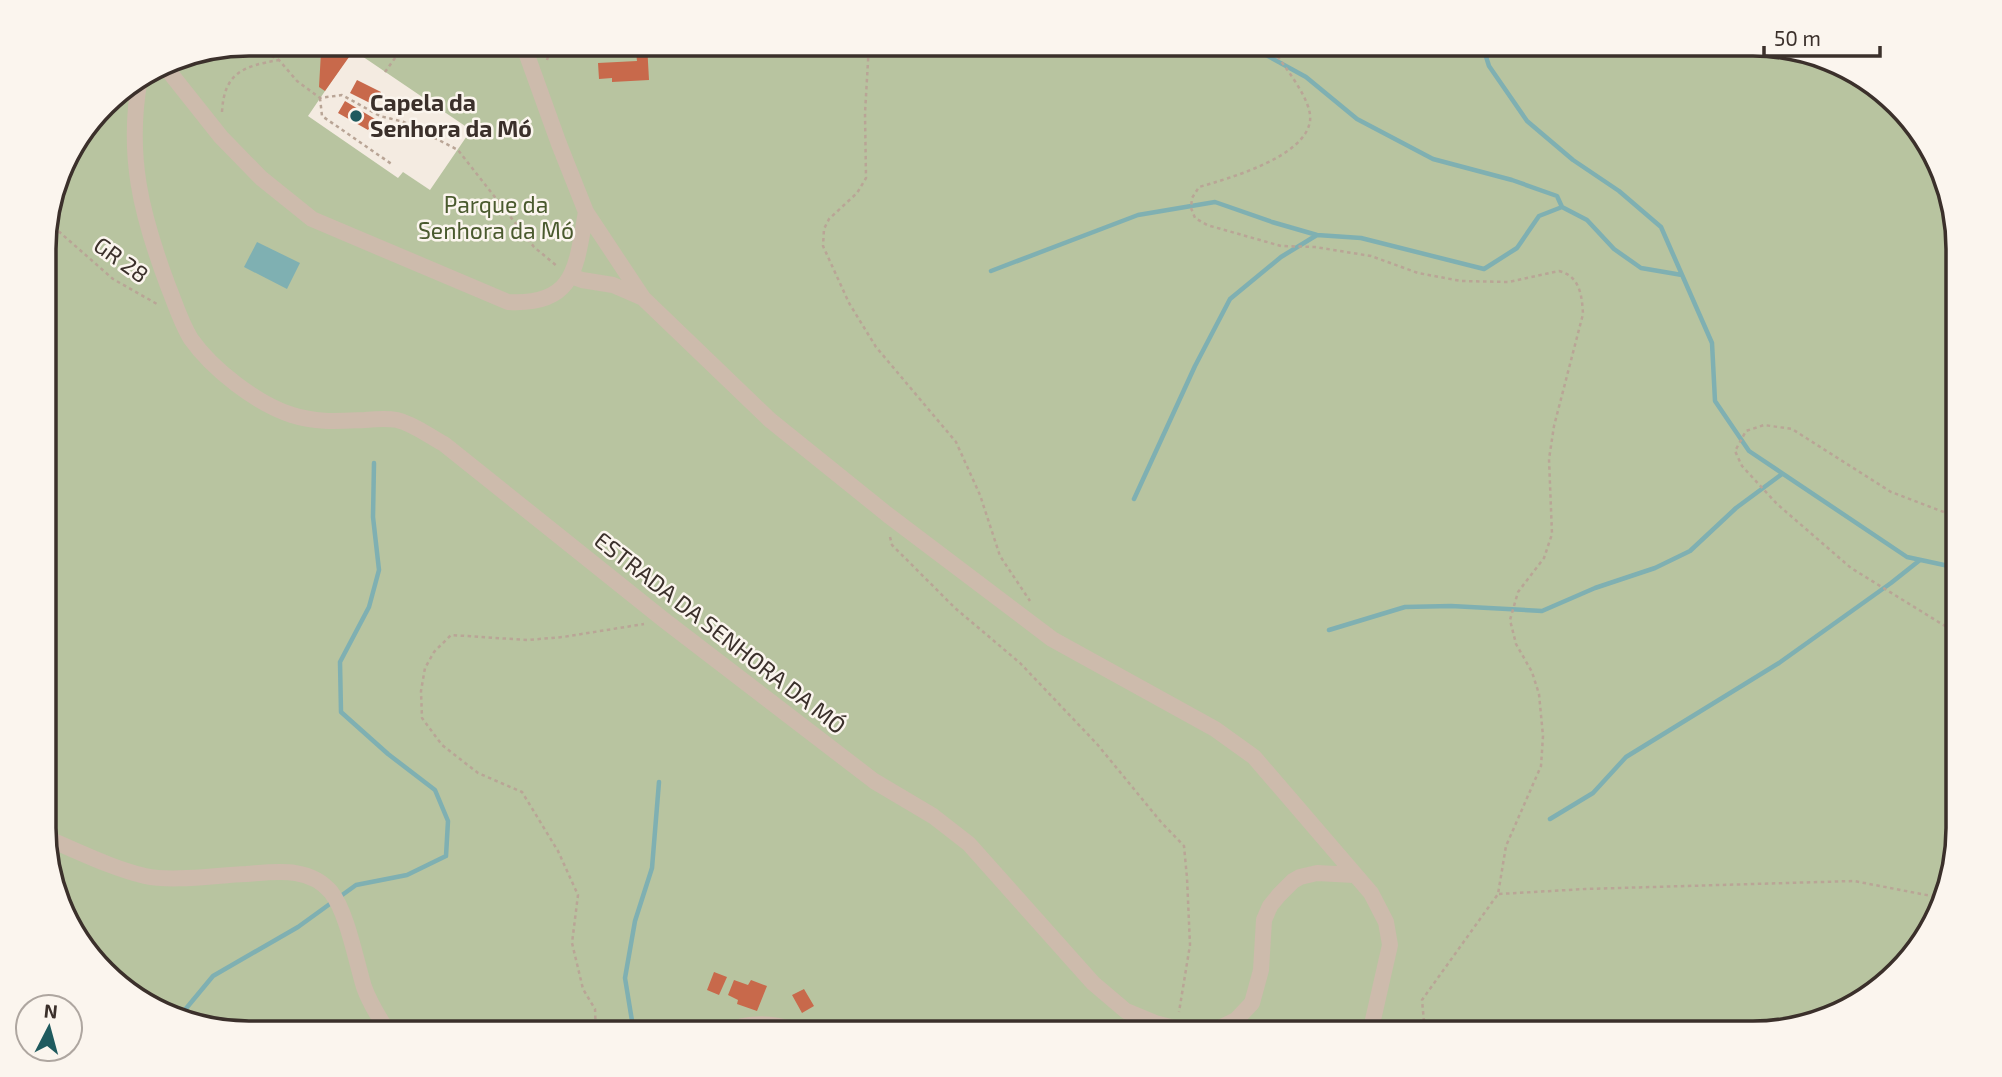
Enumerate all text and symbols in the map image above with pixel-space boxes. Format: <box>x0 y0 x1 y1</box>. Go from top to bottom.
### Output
scale bar <box>1764 14 1880 58</box>
text: 50 m <box>1774 25 1821 50</box>
place label: Capela da Senhora da Mó <box>370 88 532 142</box>
marker: Capela da Senhora da Mó <box>348 108 364 124</box>
park label: Parque da Senhora da Mó <box>418 190 574 244</box>
street label: GR 28 <box>89 230 154 288</box>
street label: ESTRADA DA SENHORA DA MÓ <box>589 525 852 739</box>
north arrow <box>14 993 84 1063</box>
text: N <box>43 998 59 1023</box>

